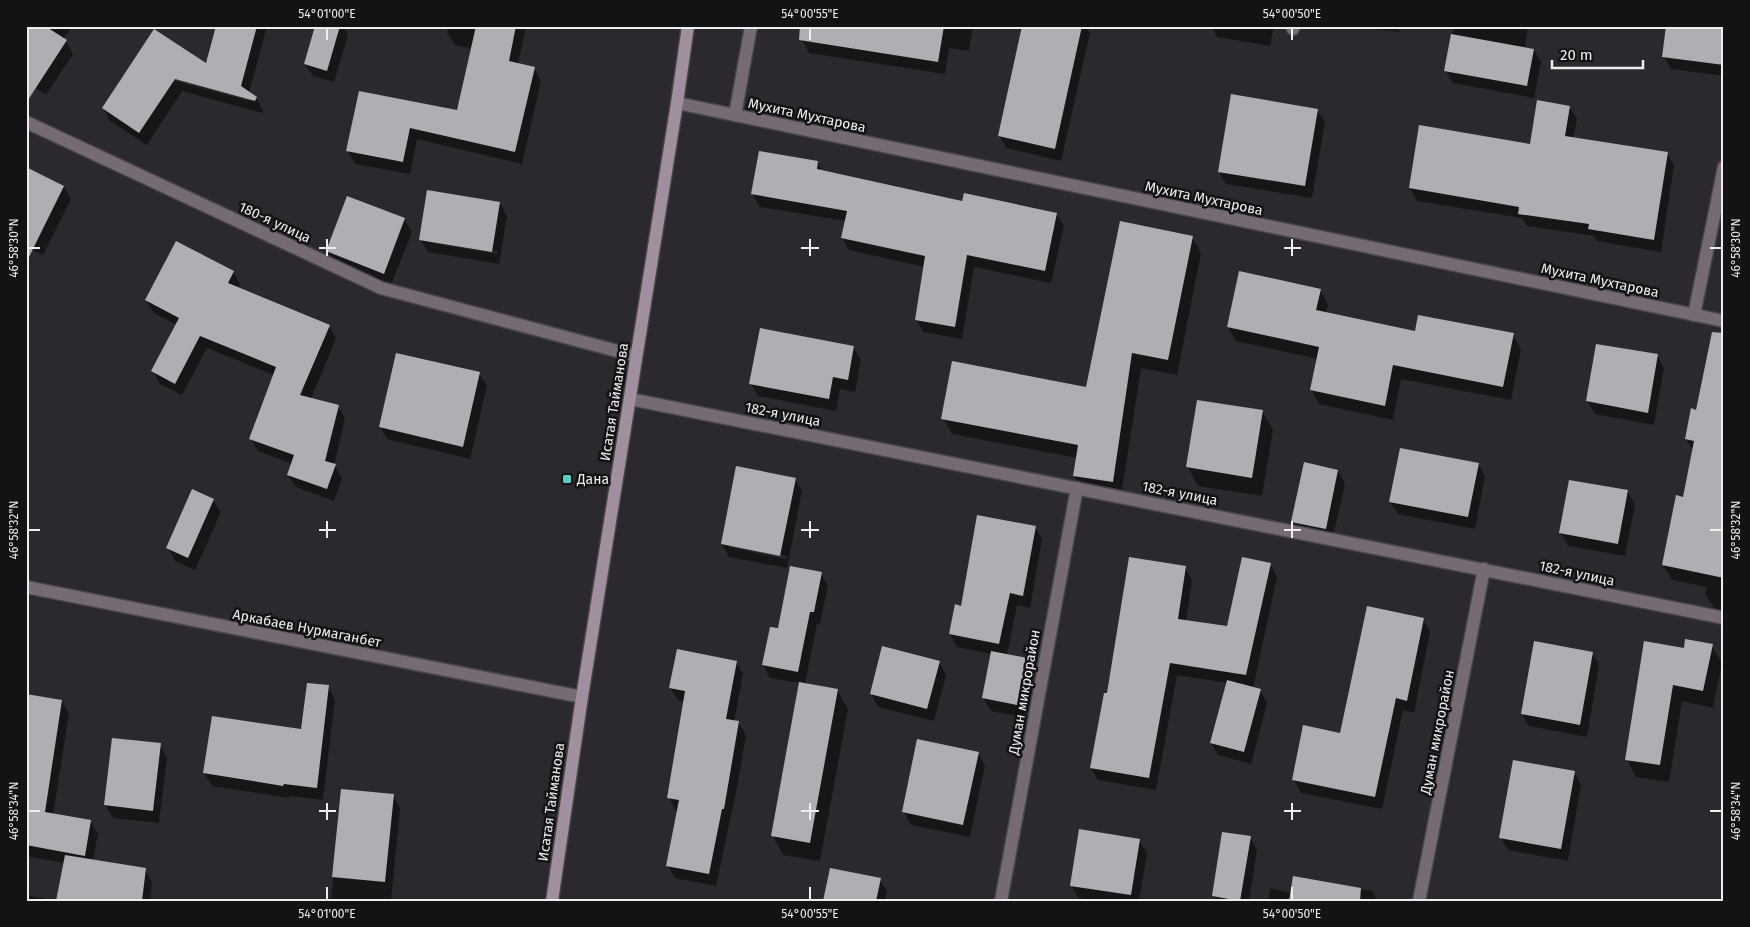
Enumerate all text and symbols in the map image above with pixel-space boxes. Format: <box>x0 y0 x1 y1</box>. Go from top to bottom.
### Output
text: 54°01'00"E <box>298 7 356 21</box>
text: 54°00'55"E <box>781 7 839 21</box>
text: 54°00'50"E <box>1263 7 1321 21</box>
scale bar <box>1552 38 1644 70</box>
text: 20 m <box>1560 46 1593 64</box>
street label: Мухита Мухтарова <box>747 95 867 136</box>
street label: Мухита Мухтарова <box>1144 178 1264 219</box>
street label: 180-я улица <box>236 198 313 247</box>
text: 46°58'30"N <box>7 218 21 278</box>
text: 46°58'30"N <box>1729 218 1743 278</box>
street label: Мухита Мухтарова <box>1540 260 1660 301</box>
street label: Исатая Тайманова <box>597 342 632 463</box>
street label: 182-я улица <box>744 399 822 430</box>
place label: Дана <box>576 471 609 488</box>
marker: Дана <box>561 473 573 485</box>
street label: 182-я улица <box>1141 478 1219 509</box>
text: 46°58'32"N <box>7 501 21 559</box>
text: 46°58'32"N <box>1729 501 1743 559</box>
street label: 182-я улица <box>1538 557 1616 590</box>
street label: Аркабаев Нурмаганбет <box>231 606 383 651</box>
street label: Думан микрорайон <box>1005 628 1044 757</box>
street label: Думан микрорайон <box>1417 668 1458 797</box>
street label: Исатая Тайманова <box>535 742 568 863</box>
text: 46°58'34"N <box>7 782 21 840</box>
text: 46°58'34"N <box>1729 782 1743 840</box>
text: 54°01'00"E <box>298 907 356 921</box>
text: 54°00'55"E <box>781 907 839 921</box>
text: 54°00'50"E <box>1263 907 1321 921</box>

